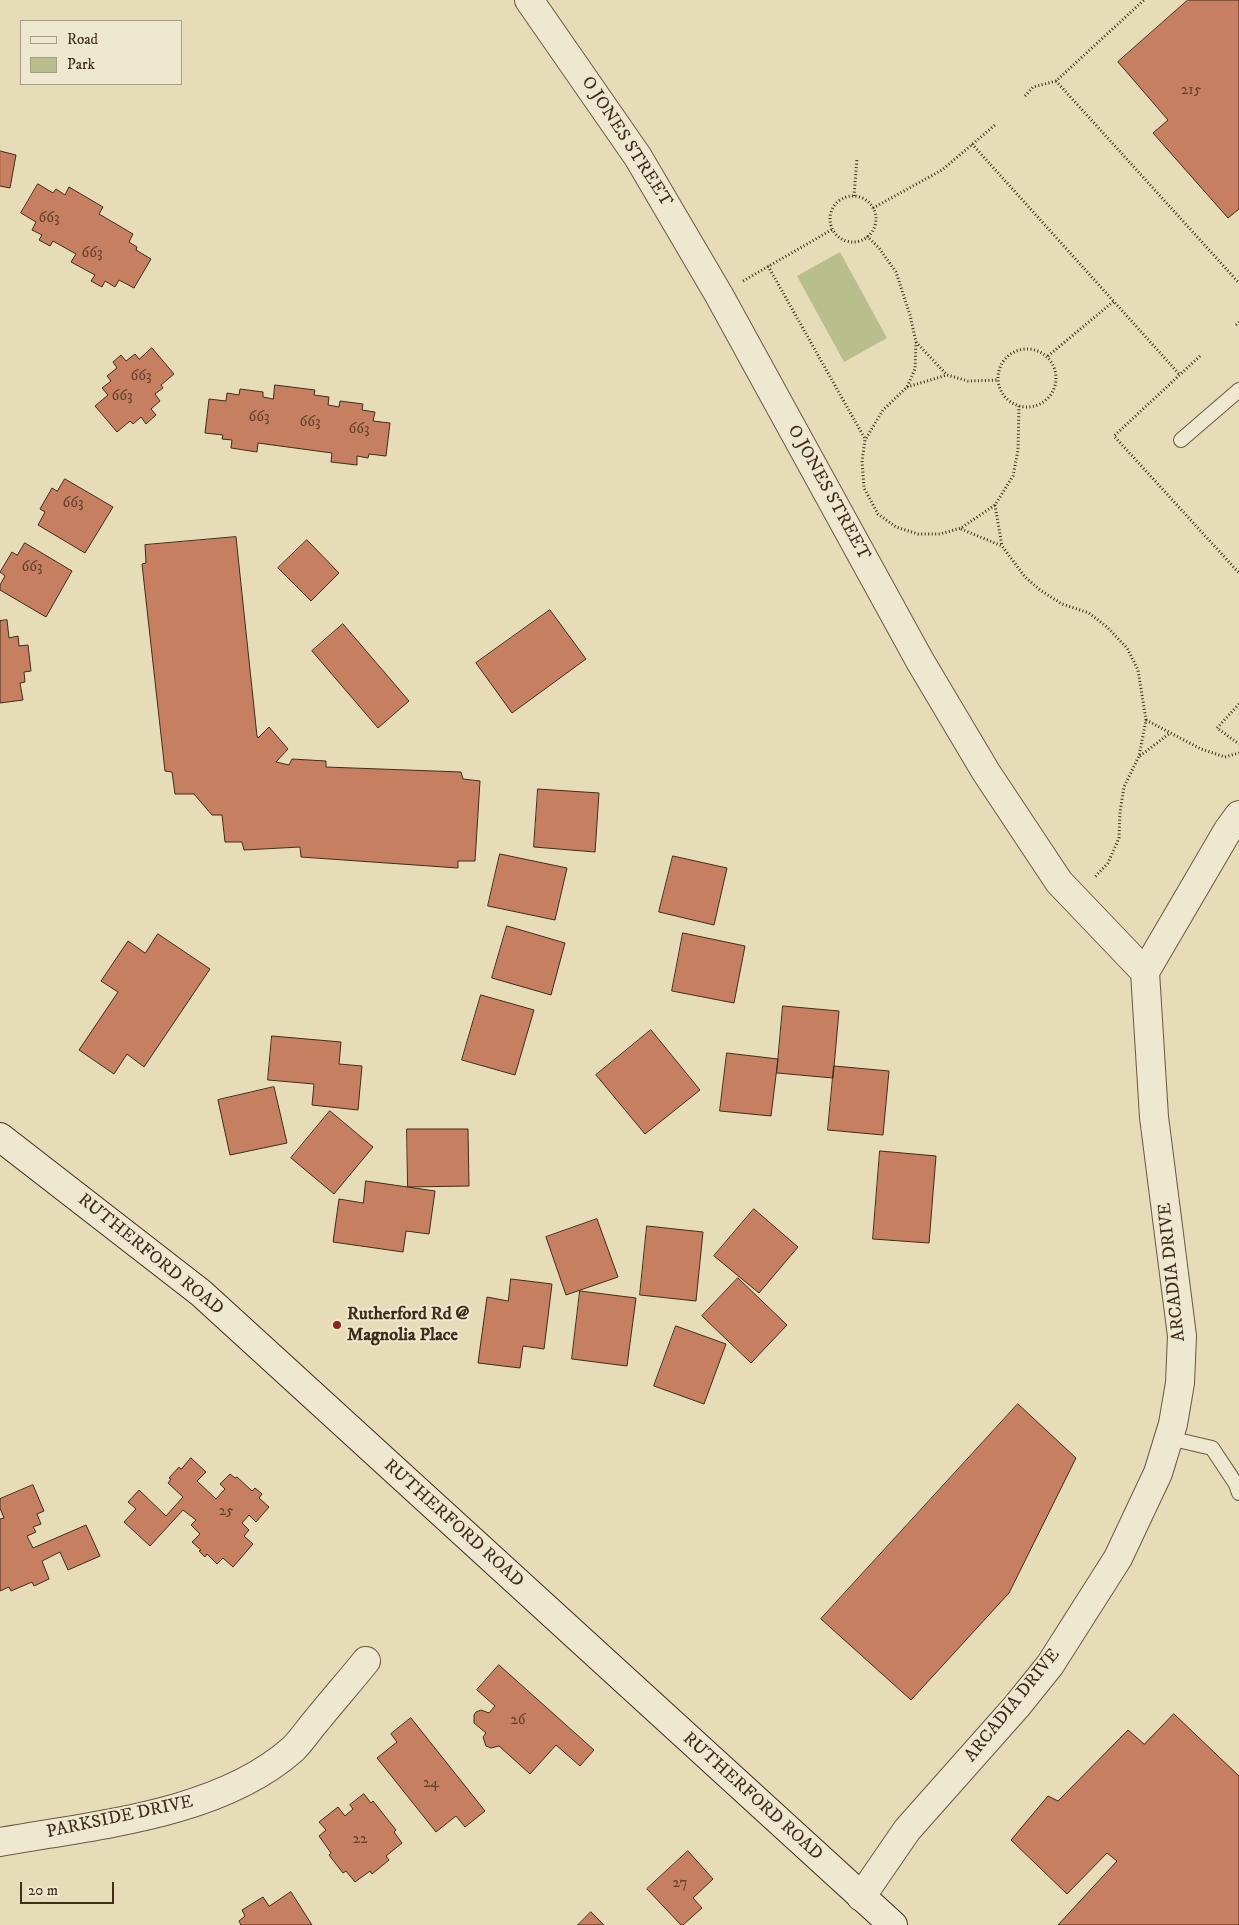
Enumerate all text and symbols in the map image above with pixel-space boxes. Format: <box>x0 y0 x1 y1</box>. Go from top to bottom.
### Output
legend <box>20 20 182 85</box>
text: Road <box>67 30 98 49</box>
text: Park <box>67 55 95 74</box>
street label: O JONES STREET <box>576 73 676 211</box>
house number: 215 <box>1181 82 1201 100</box>
house number: 663 <box>38 210 60 228</box>
house number: 663 <box>81 245 103 263</box>
house number: 663 <box>130 368 152 386</box>
house number: 663 <box>111 388 133 406</box>
house number: 663 <box>248 409 270 427</box>
house number: 663 <box>299 414 321 432</box>
house number: 663 <box>348 421 370 439</box>
street label: O JONES STREET <box>782 422 874 564</box>
house number: 663 <box>62 495 84 513</box>
house number: 663 <box>21 559 43 577</box>
street label: RUTHERFORD ROAD <box>73 1190 227 1320</box>
street label: ARCADIA DRIVE <box>1155 1202 1191 1342</box>
place label: Rutherford Rd @ Magnolia Place <box>347 1304 469 1346</box>
marker: Rutherford Rd @ Magnolia Place <box>331 1319 343 1331</box>
street label: RUTHERFORD ROAD <box>378 1455 528 1593</box>
house number: 25 <box>219 1503 233 1521</box>
street label: ARCADIA DRIVE <box>961 1645 1065 1767</box>
house number: 26 <box>510 1712 526 1730</box>
street label: RUTHERFORD ROAD <box>677 1728 827 1866</box>
house number: 24 <box>423 1775 439 1793</box>
street label: PARKSIDE DRIVE <box>45 1792 195 1844</box>
house number: 22 <box>353 1831 367 1849</box>
scale bar <box>22 1872 116 1904</box>
house number: 27 <box>673 1875 687 1893</box>
text: 20 m <box>28 1881 58 1900</box>

